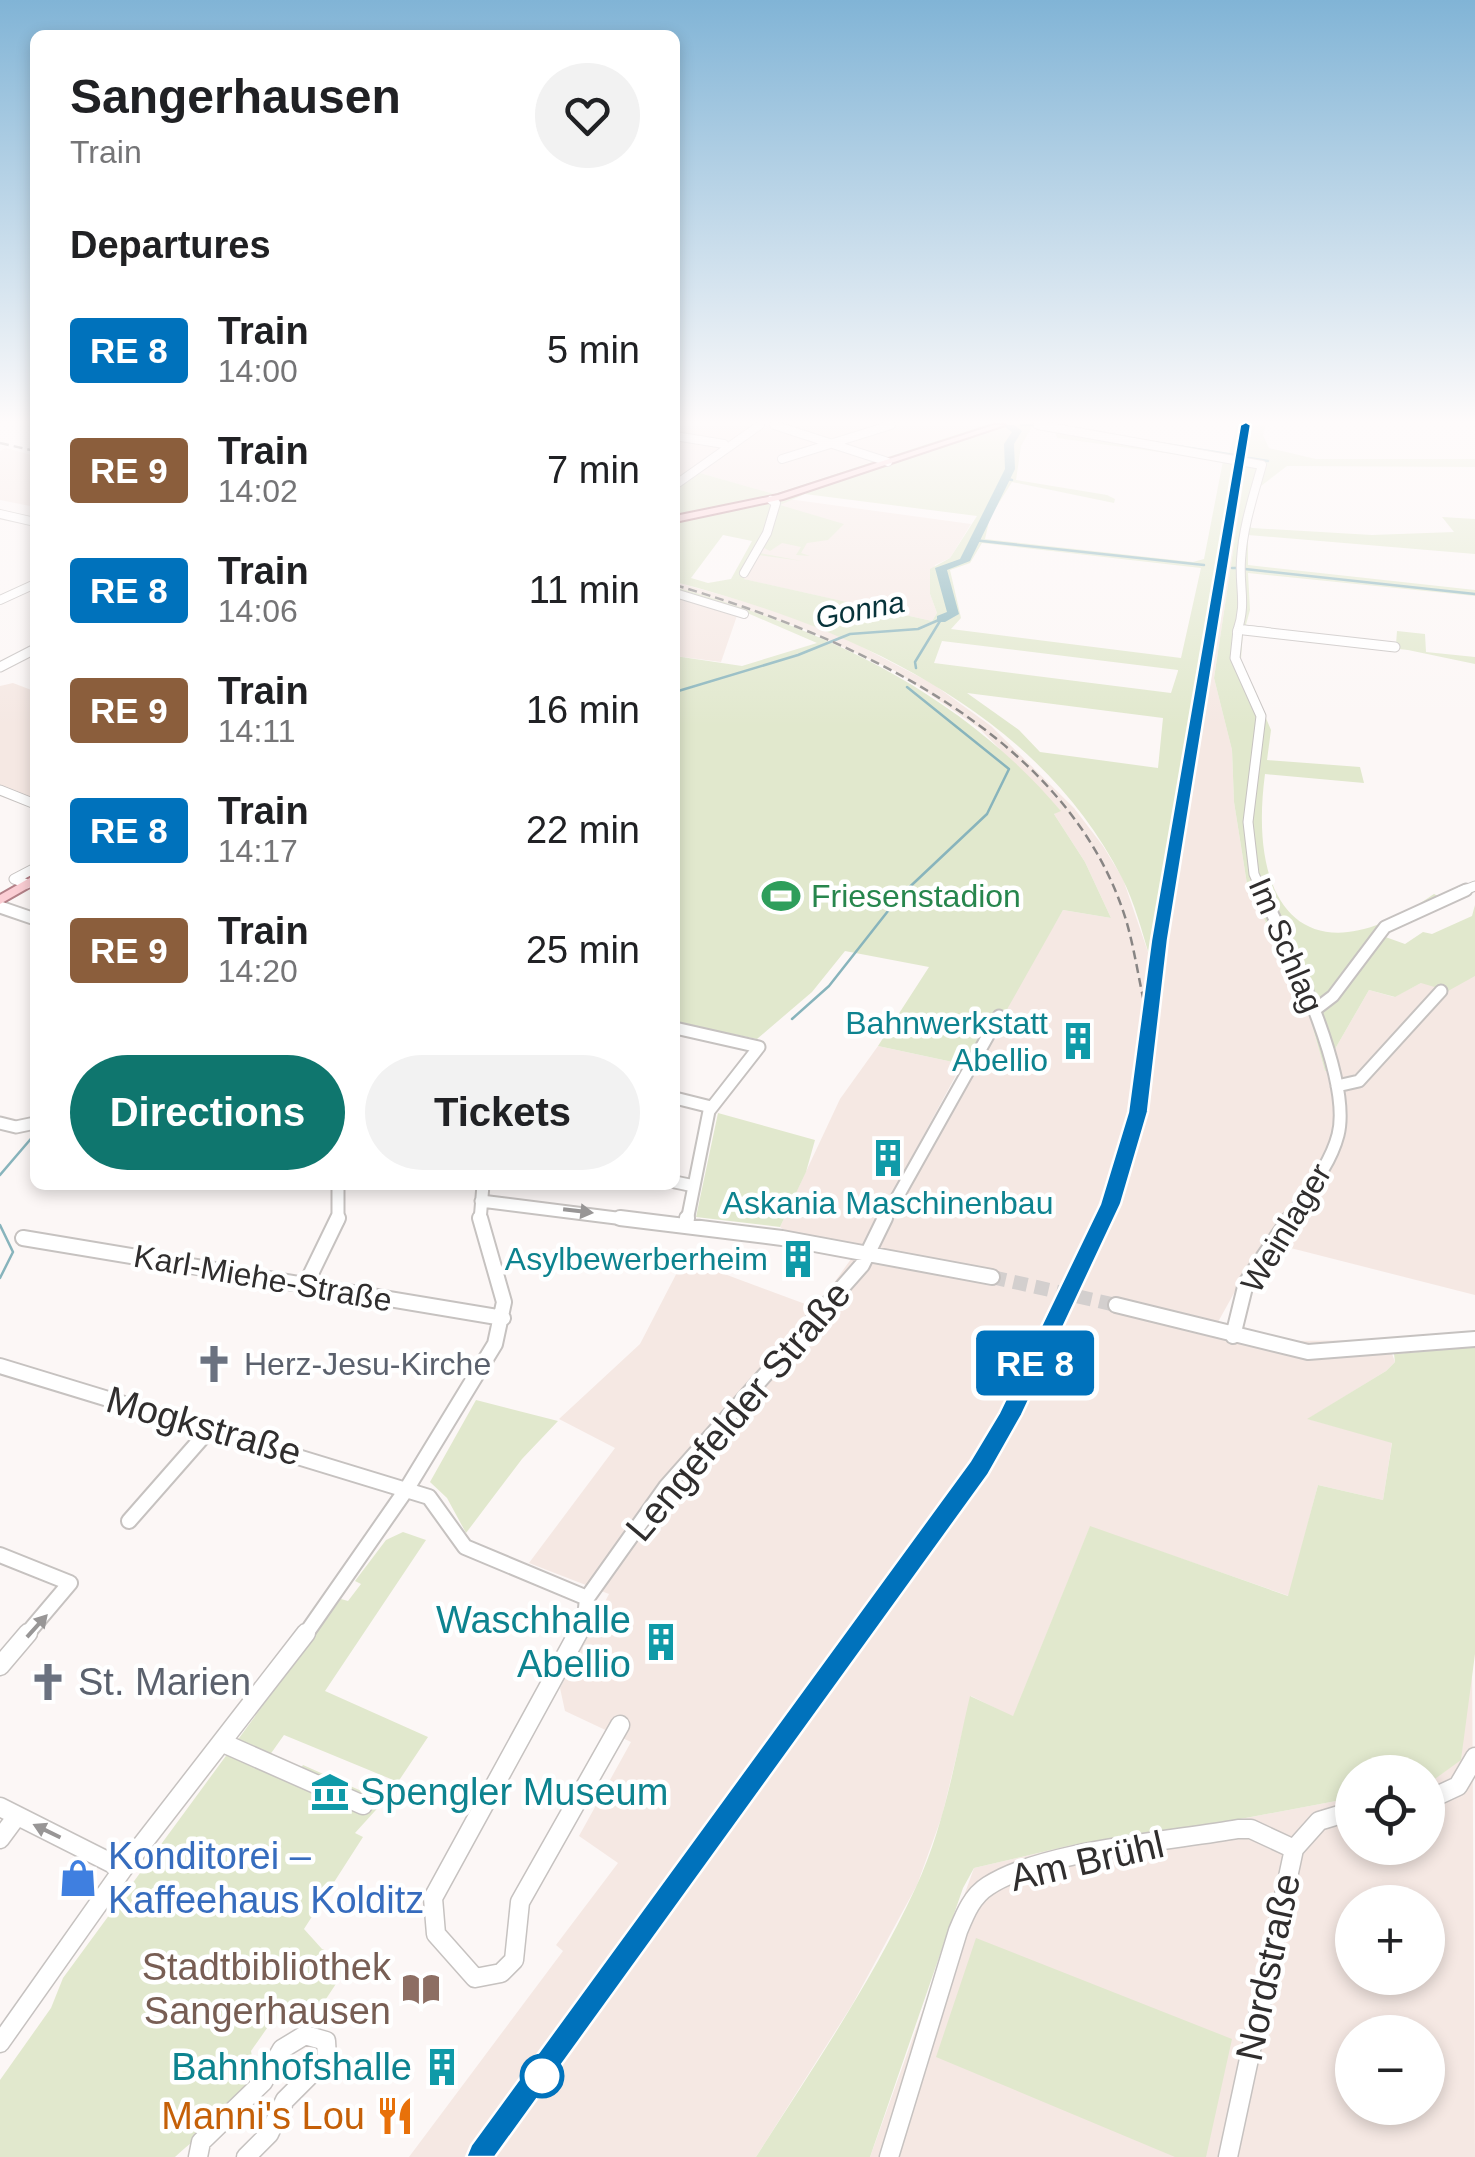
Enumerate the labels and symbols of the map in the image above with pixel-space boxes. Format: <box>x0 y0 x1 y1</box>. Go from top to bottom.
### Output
water label: Gonna <box>813 585 907 634</box>
street label: Im Schlag <box>1242 872 1330 1018</box>
sports icon: Friesenstadion <box>760 875 802 917</box>
place label: Friesenstadion <box>811 878 1021 914</box>
place label: Bahnwerkstatt Abellio <box>845 1005 1048 1078</box>
building icon: Bahnwerkstatt Abellio <box>1057 1020 1099 1062</box>
building icon: Askania Maschinenbau <box>867 1137 909 1179</box>
street label: Weinlager <box>1234 1157 1339 1299</box>
place label: Askania Maschinenbau <box>723 1185 1053 1221</box>
one-way arrow <box>563 1203 594 1219</box>
street label: Karl-Miehe-Straße <box>131 1238 395 1318</box>
building icon: Asylbewerberheim <box>777 1238 819 1280</box>
place label: Asylbewerberheim <box>505 1241 768 1277</box>
street label: Lengefelder Straße <box>617 1273 859 1549</box>
line badge: RE 8 <box>965 1330 1105 1396</box>
church icon: Herz-Jesu-Kirche <box>193 1343 235 1385</box>
place label: Herz-Jesu-Kirche <box>244 1346 491 1382</box>
street label: Mogkstraße <box>102 1378 306 1474</box>
place label: Waschhalle Abellio <box>436 1599 631 1685</box>
one-way arrow <box>25 1614 47 1639</box>
building icon: Waschhalle Abellio <box>640 1621 682 1663</box>
church icon: St. Marien <box>27 1661 69 1703</box>
place label: St. Marien <box>78 1661 251 1703</box>
museum icon: Spengler Museum <box>309 1771 351 1813</box>
place label: Spengler Museum <box>360 1771 668 1813</box>
one-way arrow <box>32 1823 61 1840</box>
street label: Am Brühl <box>1006 1823 1168 1899</box>
place label: Konditorei – Kaffeehaus Kolditz <box>108 1835 424 1921</box>
shop icon: Konditorei – Kaffeehaus Kolditz <box>57 1857 99 1899</box>
street label: Nordstraße <box>1228 1870 1308 2064</box>
place label: Stadtbibliothek Sangerhausen <box>142 1946 392 2032</box>
library icon: Stadtbibliothek Sangerhausen <box>400 1968 442 2010</box>
place label: Bahnhofshalle <box>171 2046 412 2088</box>
building icon: Bahnhofshalle <box>421 2046 463 2088</box>
unlabelled marker <box>521 2055 563 2097</box>
place label: Manni's Lou <box>161 2095 365 2137</box>
restaurant icon: Manni's Lou <box>374 2095 416 2137</box>

